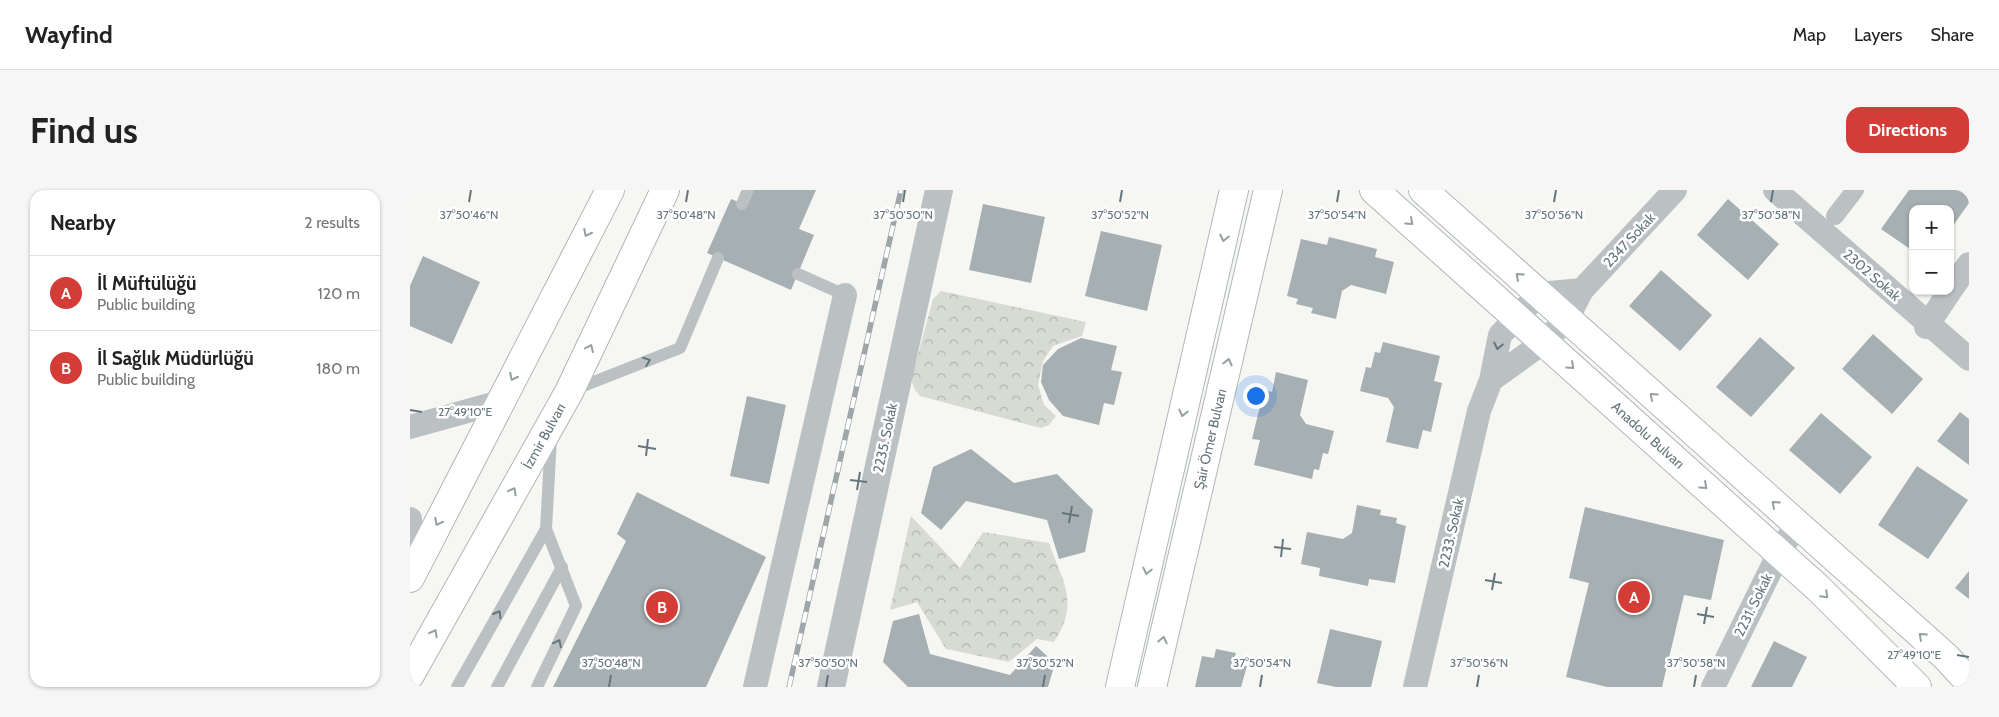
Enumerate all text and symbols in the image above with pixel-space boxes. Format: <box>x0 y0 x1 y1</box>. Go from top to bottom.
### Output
text: Wayfind <box>25 20 113 49</box>
text: Map <box>1793 24 1826 46</box>
text: Layers <box>1854 24 1903 46</box>
text: Share <box>1931 24 1974 46</box>
button: Directions <box>1846 107 1969 153</box>
text: Find us <box>30 109 138 152</box>
map controls <box>1909 205 1954 295</box>
button: + <box>1909 205 1954 250</box>
text: 37°50'46"N <box>440 207 498 222</box>
text: 37°50'48"N <box>656 207 716 222</box>
text: 37°50'50"N <box>873 207 933 222</box>
text: 37°50'52"N <box>1091 207 1149 222</box>
text: 37°50'54"N <box>1308 207 1366 222</box>
text: 37°50'56"N <box>1525 207 1583 222</box>
text: 37°50'58"N <box>1741 207 1801 222</box>
street label: 2347 Sokak <box>1599 208 1659 271</box>
text: Nearby <box>50 210 116 235</box>
text: 2 results <box>304 213 360 232</box>
one-way arrow <box>1405 217 1414 226</box>
one-way arrow <box>583 228 593 237</box>
one-way arrow <box>1219 233 1230 242</box>
street label: 2302 Sokak <box>1840 245 1905 305</box>
button: − <box>1909 250 1954 295</box>
text: İl Müftülüğü <box>97 272 197 295</box>
one-way arrow <box>1516 273 1525 282</box>
text: A <box>61 284 71 303</box>
text: 120 m <box>318 284 360 303</box>
text: Public building <box>97 295 195 314</box>
one-way arrow <box>1493 341 1504 350</box>
one-way arrow <box>583 344 594 353</box>
text: İl Sağlık Müdürlüğü <box>97 347 254 370</box>
one-way arrow <box>642 357 651 367</box>
one-way arrow <box>1222 358 1233 366</box>
text: B <box>61 359 71 378</box>
text: 180 m <box>316 359 360 378</box>
one-way arrow <box>1565 360 1574 369</box>
text: Public building <box>97 370 195 389</box>
one-way arrow <box>509 372 519 381</box>
your location <box>1243 383 1269 409</box>
street label: Şair Ömer Bulvarı <box>1190 387 1230 491</box>
one-way arrow <box>1650 393 1659 402</box>
street label: Anadolu Bulvarı <box>1608 397 1688 473</box>
street label: İzmir Bulvarı <box>518 400 570 472</box>
street label: 2235. Sokak <box>869 401 901 475</box>
text: 27°49'10"E <box>438 404 492 419</box>
one-way arrow <box>1178 408 1189 417</box>
one-way arrow <box>1699 480 1708 489</box>
one-way arrow <box>507 487 517 496</box>
street label: 2233. Sokak <box>1434 496 1468 570</box>
one-way arrow <box>1771 501 1780 510</box>
one-way arrow <box>434 517 444 526</box>
one-way arrow <box>1142 567 1153 576</box>
street label: 2231. Sokak <box>1730 570 1776 639</box>
pin: A <box>1618 578 1650 616</box>
pin: B <box>646 588 678 626</box>
one-way arrow <box>1819 589 1828 598</box>
one-way arrow <box>492 611 502 620</box>
one-way arrow <box>428 629 438 638</box>
one-way arrow <box>1918 632 1927 641</box>
one-way arrow <box>1157 635 1168 644</box>
one-way arrow <box>552 639 562 648</box>
text: 27°49'10"E <box>1887 647 1941 662</box>
text: 37°50'48"N <box>581 655 641 670</box>
text: 37°50'50"N <box>798 655 858 670</box>
text: 37°50'52"N <box>1016 655 1074 670</box>
text: 37°50'54"N <box>1233 655 1291 670</box>
text: 37°50'56"N <box>1450 655 1508 670</box>
text: 37°50'58"N <box>1666 655 1726 670</box>

